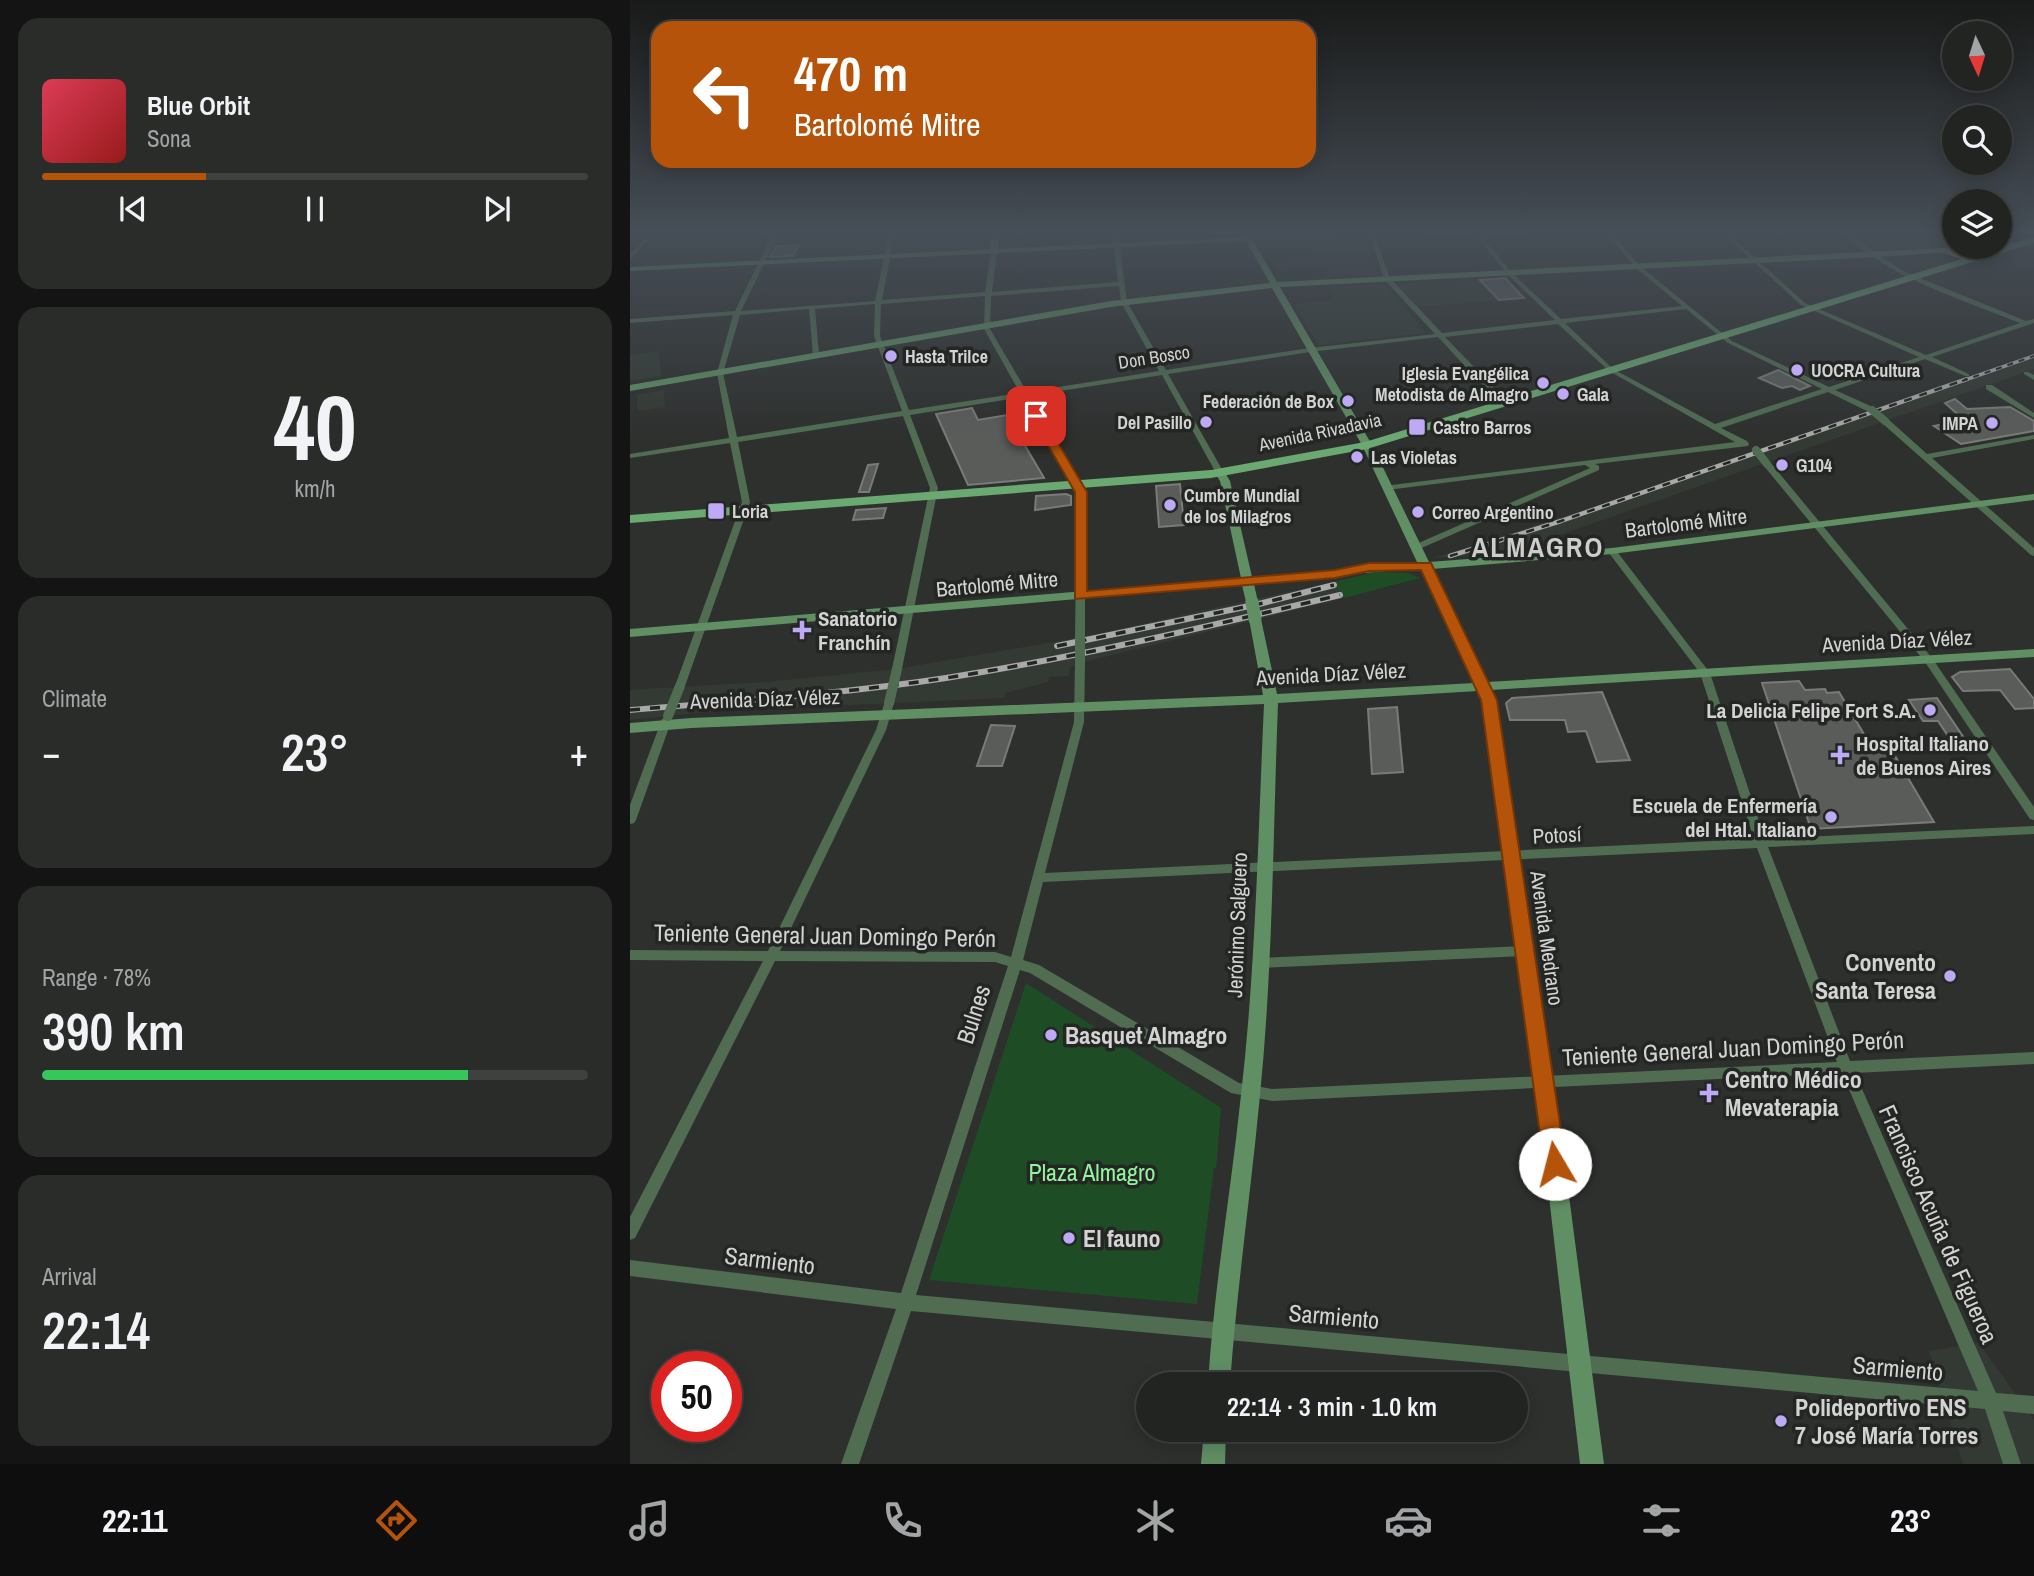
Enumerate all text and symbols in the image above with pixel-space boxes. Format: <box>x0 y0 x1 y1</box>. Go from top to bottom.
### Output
north arrow <box>1942 21 2012 91</box>
map controls <box>1942 21 2012 259</box>
text: 470 m <box>794 40 908 106</box>
icon: left <box>679 49 770 140</box>
text: Blue Orbit <box>147 88 250 123</box>
text: Bartolomé Mitre <box>794 103 981 146</box>
button: search <box>1942 105 2012 175</box>
text: Sona <box>147 123 191 154</box>
button: layers <box>1942 189 2012 259</box>
icon: previous <box>114 190 152 228</box>
icon: pause <box>296 190 334 228</box>
icon: next <box>478 190 516 228</box>
street label: Don Bosco <box>1116 339 1192 375</box>
place label: Hasta Trilce <box>905 344 988 369</box>
marker: Hasta Trilce <box>883 348 899 364</box>
place label: UOCRA Cultura <box>1811 358 1921 383</box>
place label: Iglesia Evangélica Metodista de Almagro <box>1375 361 1530 407</box>
marker: UOCRA Cultura <box>1789 362 1805 378</box>
text: 40 <box>274 366 357 488</box>
marker: Iglesia Evangélica Metodista de Almagro <box>1535 375 1551 391</box>
place label: Gala <box>1577 382 1610 407</box>
pin <box>1006 386 1066 446</box>
marker: Gala <box>1555 386 1571 402</box>
place label: Federación de Box <box>1203 389 1335 414</box>
marker: Federación de Box <box>1340 393 1356 409</box>
icon: arrive <box>1017 397 1055 435</box>
street label: Avenida Rivadavia <box>1256 407 1383 457</box>
place label: Del Pasillo <box>1117 410 1192 435</box>
place label: IMPA <box>1942 411 1978 436</box>
marker: Del Pasillo <box>1198 414 1214 430</box>
place label: Castro Barros <box>1433 415 1531 440</box>
marker: IMPA <box>1984 415 2000 431</box>
marker: Castro Barros <box>1407 417 1427 437</box>
place label: Las Violetas <box>1371 445 1457 470</box>
marker: Las Violetas <box>1349 449 1365 465</box>
place label: G104 <box>1796 453 1833 478</box>
marker: G104 <box>1774 457 1790 473</box>
text: km/h <box>295 473 335 504</box>
place label: Cumbre Mundial de los Milagros <box>1184 483 1300 529</box>
marker: Cumbre Mundial de los Milagros <box>1162 497 1178 513</box>
place label: Loria <box>732 499 769 524</box>
place label: Correo Argentino <box>1432 500 1554 525</box>
marker: Loria <box>706 501 726 521</box>
street label: Bartolomé Mitre <box>1623 501 1749 545</box>
marker: Correo Argentino <box>1410 504 1426 520</box>
district label: ALMAGRO <box>1472 528 1604 566</box>
street label: Bartolomé Mitre <box>935 564 1059 604</box>
place label: Sanatorio Franchín <box>818 604 897 657</box>
marker: Sanatorio Franchín <box>792 620 812 640</box>
street label: Avenida Díaz Vélez <box>1820 623 1973 659</box>
street label: Avenida Díaz Vélez <box>1254 656 1407 692</box>
street label: Avenida Díaz Vélez <box>689 682 841 716</box>
text: Climate <box>42 683 107 714</box>
place label: La Delicia Felipe Fort S.A. <box>1706 696 1916 725</box>
marker: La Delicia Felipe Fort S.A. <box>1922 702 1938 718</box>
text: 23° <box>281 717 349 787</box>
text: − <box>42 727 60 778</box>
text: + <box>570 727 588 778</box>
place label: Hospital Italiano de Buenos Aires <box>1856 729 1991 782</box>
marker: Hospital Italiano de Buenos Aires <box>1830 745 1850 765</box>
place label: Escuela de Enfermería del Htal. Italiano <box>1632 791 1817 844</box>
marker: Escuela de Enfermería del Htal. Italiano <box>1823 809 1839 825</box>
street label: Potosí <box>1532 819 1582 851</box>
street label: Jerónimo Salguero <box>1220 852 1254 998</box>
street label: Avenida Medrano <box>1523 868 1571 1007</box>
street label: Teniente General Juan Domingo Perón <box>654 916 996 954</box>
place label: Convento Santa Teresa <box>1815 946 1936 1006</box>
text: Range · 78% <box>42 962 151 993</box>
marker: Convento Santa Teresa <box>1942 968 1958 984</box>
street label: Bulnes <box>948 980 998 1048</box>
text: 390 km <box>42 996 185 1066</box>
place label: Basquet Almagro <box>1065 1019 1227 1051</box>
street label: Teniente General Juan Domingo Perón <box>1561 1023 1905 1073</box>
marker: Basquet Almagro <box>1043 1027 1059 1043</box>
place label: Centro Médico Mevaterapia <box>1725 1063 1862 1123</box>
marker: Centro Médico Mevaterapia <box>1699 1083 1719 1103</box>
street label: Francisco Acuña de Figueroa <box>1872 1100 2006 1348</box>
position arrow <box>1518 1127 1592 1201</box>
park label: Plaza Almagro <box>1029 1156 1155 1188</box>
place label: El fauno <box>1083 1222 1161 1254</box>
marker: El fauno <box>1061 1230 1077 1246</box>
street label: Sarmiento <box>723 1239 817 1281</box>
text: Arrival <box>42 1261 97 1292</box>
text: 22:14 <box>42 1295 150 1365</box>
street label: Sarmiento <box>1287 1296 1381 1336</box>
street label: Sarmiento <box>1851 1348 1945 1388</box>
speed limit sign: 50 <box>651 1351 742 1442</box>
text: 22:14 · 3 min · 1.0 km <box>1227 1389 1437 1424</box>
place label: Polideportivo ENS 7 José María Torres <box>1795 1391 1978 1451</box>
marker: Polideportivo ENS 7 José María Torres <box>1773 1413 1789 1429</box>
icon: directions <box>372 1496 421 1545</box>
icon: music <box>625 1496 674 1545</box>
icon: phone <box>878 1496 927 1545</box>
icon: climate <box>1131 1496 1180 1545</box>
icon: car <box>1384 1496 1433 1545</box>
icon: filters <box>1637 1496 1686 1545</box>
text: 22:11 <box>102 1499 168 1542</box>
text: 23° <box>1890 1499 1932 1542</box>

